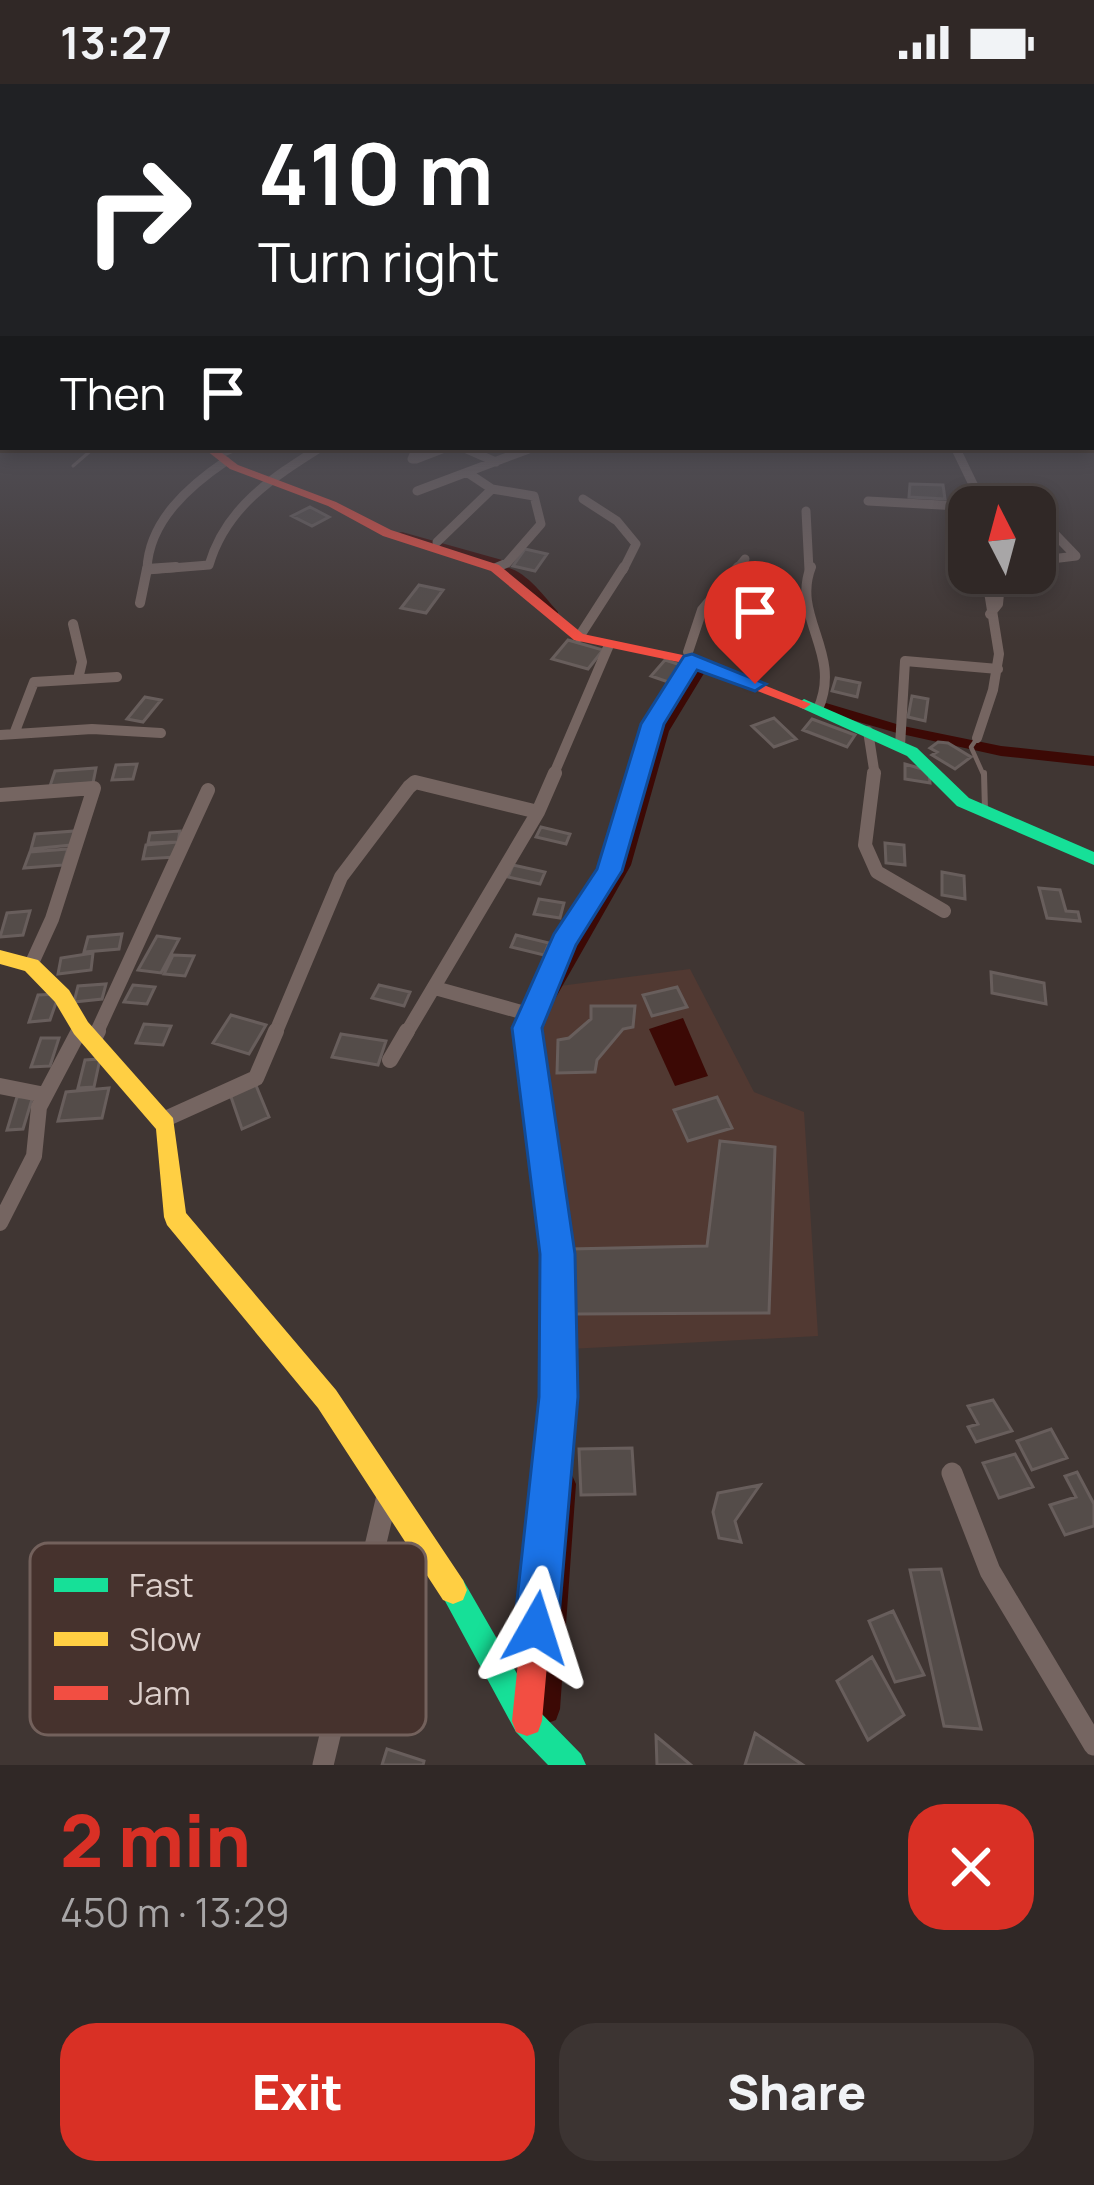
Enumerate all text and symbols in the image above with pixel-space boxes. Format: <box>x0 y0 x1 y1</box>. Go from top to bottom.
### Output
text: 13:27 <box>60 11 172 73</box>
text: 410 m <box>258 115 494 230</box>
icon: right <box>60 132 216 288</box>
text: Turn right <box>258 224 500 298</box>
icon: arrive <box>190 360 256 426</box>
text: Then <box>60 362 166 424</box>
north arrow <box>948 486 1056 594</box>
map controls <box>948 486 1056 594</box>
pin <box>704 561 806 684</box>
icon: arrive <box>722 579 788 645</box>
legend <box>30 1543 426 1735</box>
text: Fast <box>129 1562 194 1607</box>
position arrow <box>473 1565 599 1691</box>
text: Slow <box>129 1616 201 1661</box>
text: Jam <box>129 1670 191 1715</box>
text: 2 min <box>60 1790 251 1889</box>
button: close <box>908 1804 1034 1930</box>
text: 450 m · 13:29 <box>60 1885 289 1939</box>
button: Exit <box>60 2023 535 2161</box>
button: Share <box>559 2023 1034 2161</box>

